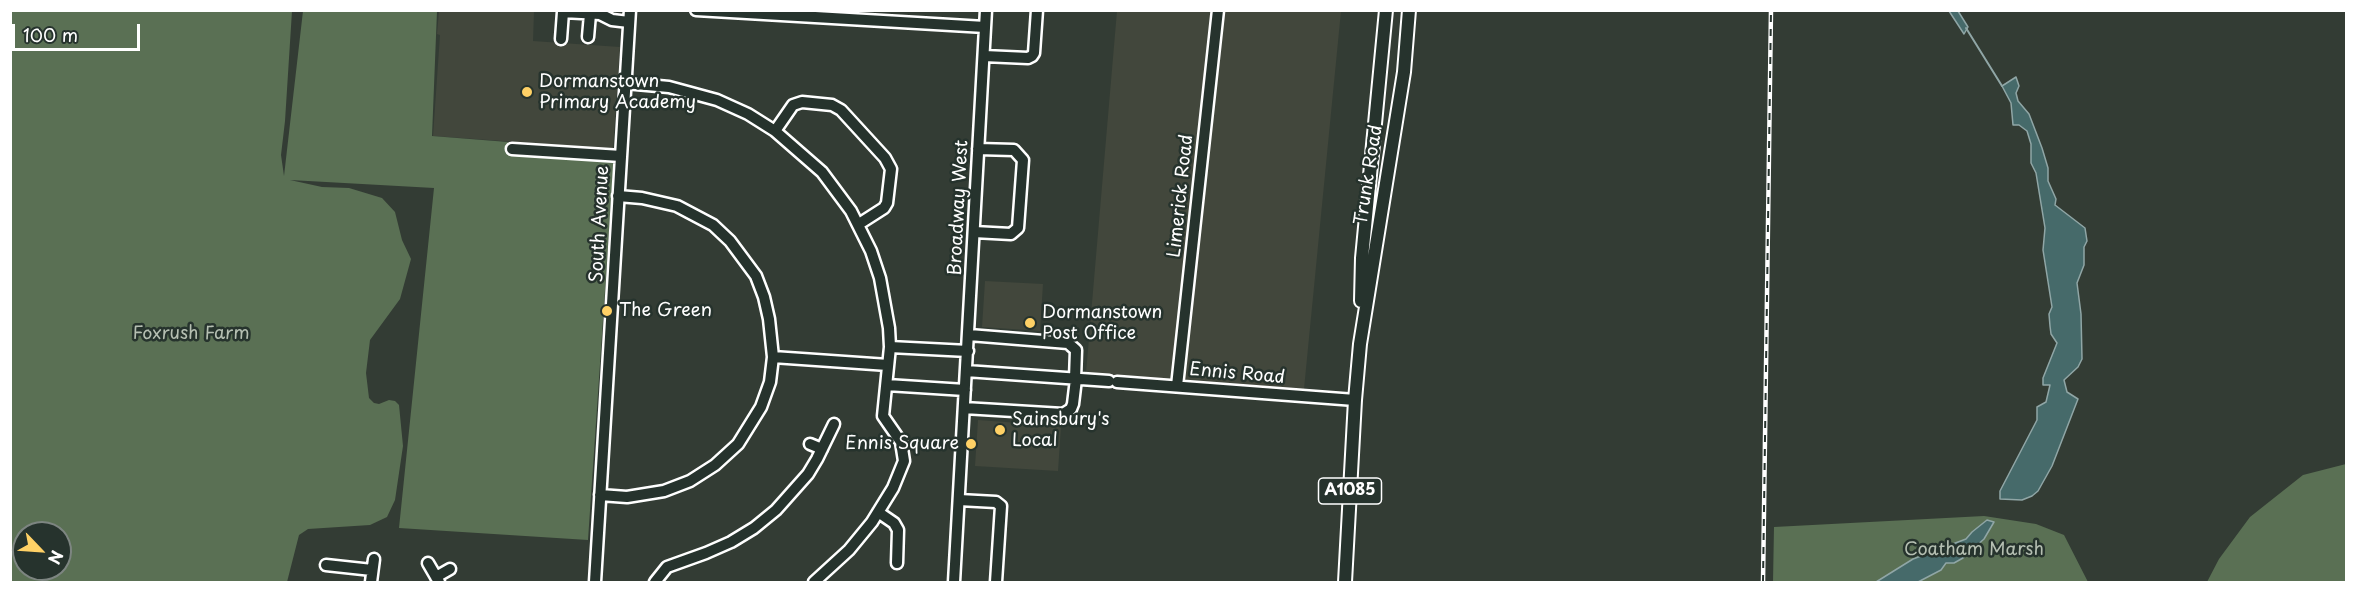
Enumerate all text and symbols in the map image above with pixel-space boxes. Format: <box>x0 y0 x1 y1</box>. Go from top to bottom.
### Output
scale bar <box>15 12 142 50</box>
text: 100 m <box>23 21 78 48</box>
place label: Dormanstown Primary Academy <box>539 71 696 113</box>
marker: Dormanstown Primary Academy <box>520 85 534 99</box>
street label: Trunk Road <box>1350 123 1388 227</box>
street label: Limerick Road <box>1164 133 1198 259</box>
street label: Broadway West <box>945 140 973 276</box>
street label: South Avenue <box>586 165 614 283</box>
place label: The Green <box>619 300 712 322</box>
place label: Dormanstown Post Office <box>1042 302 1162 344</box>
marker: The Green <box>600 304 614 318</box>
marker: Dormanstown Post Office <box>1023 316 1037 330</box>
park label: Foxrush Farm <box>132 323 250 345</box>
street label: Ennis Road <box>1188 359 1286 389</box>
place label: Sainsbury's Local <box>1012 409 1109 452</box>
marker: Sainsbury's Local <box>993 423 1007 437</box>
place label: Ennis Square <box>845 433 959 455</box>
marker: Ennis Square <box>964 437 978 451</box>
road number: A1085 <box>1318 478 1382 504</box>
north arrow <box>12 521 72 581</box>
park label: Coatham Marsh <box>1904 539 2044 561</box>
text: N <box>43 547 70 569</box>

